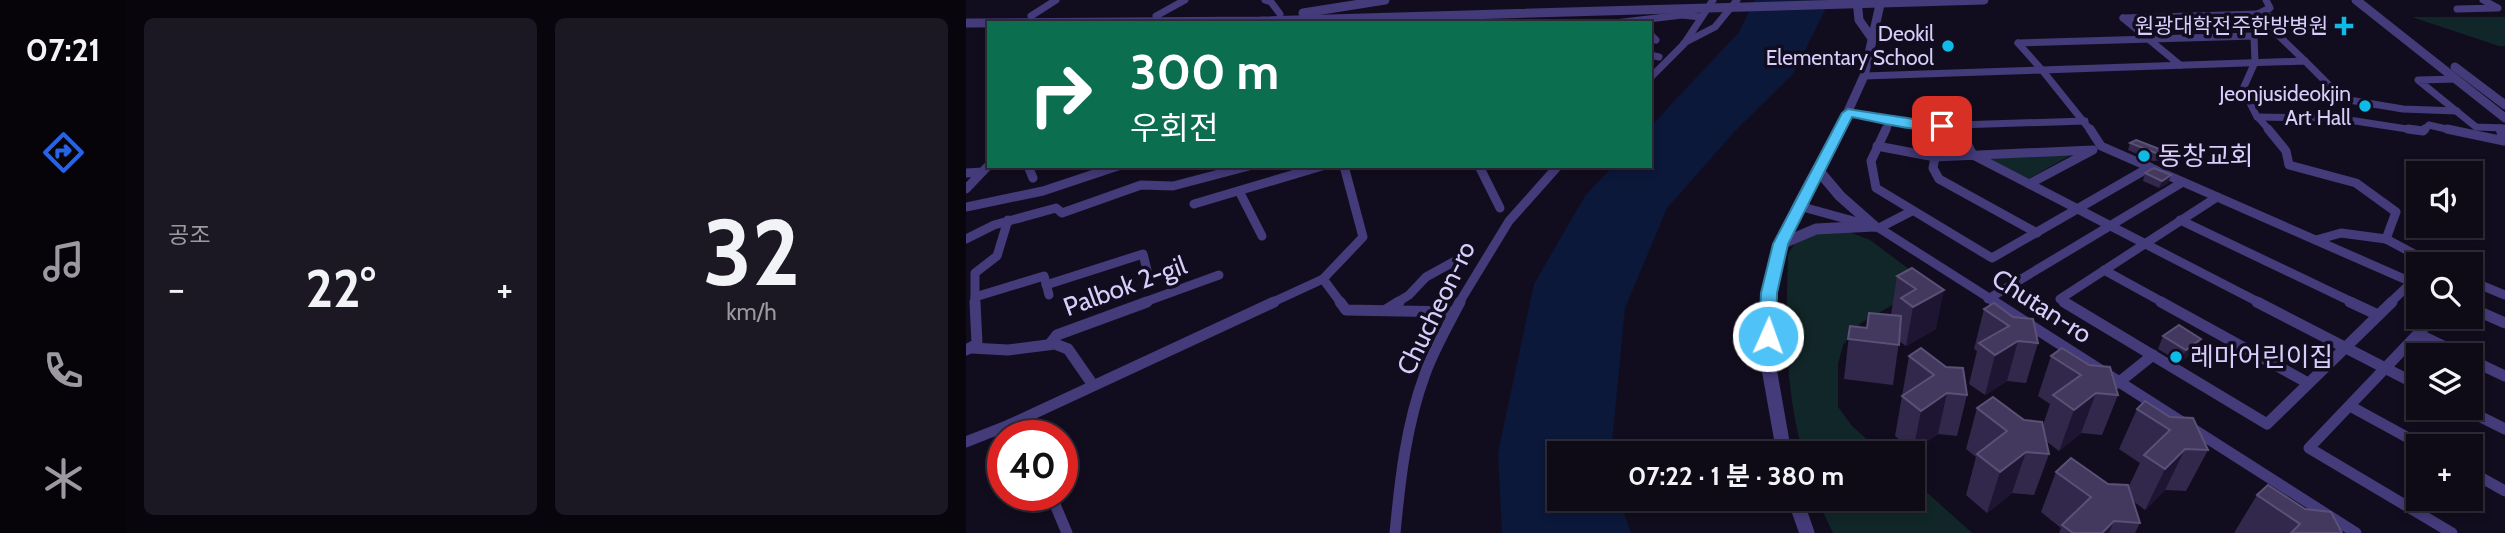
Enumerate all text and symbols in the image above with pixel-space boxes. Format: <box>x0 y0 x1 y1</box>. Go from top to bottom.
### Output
place label: 원광대학전주한방병원 <box>2135 13 2328 38</box>
marker: 원광대학전주한방병원 <box>2334 16 2354 36</box>
place label: Deokil Elementary School <box>1766 21 1934 70</box>
text: 07:21 <box>26 30 100 69</box>
marker: Deokil Elementary School <box>1940 38 1956 54</box>
text: 300 m <box>1130 42 1279 101</box>
icon: right <box>1015 49 1106 140</box>
place label: Jeonjusideokjin Art Hall <box>2218 81 2351 130</box>
pin <box>1912 96 1972 156</box>
marker: Jeonjusideokjin Art Hall <box>2357 98 2373 114</box>
icon: arrive <box>1923 107 1961 145</box>
text: 우회전 <box>1130 108 1218 147</box>
icon: directions <box>39 128 88 177</box>
place label: 동창교회 <box>2158 140 2254 172</box>
marker: 동창교회 <box>2136 148 2152 164</box>
map controls <box>2406 161 2483 511</box>
button: sound <box>2406 161 2483 238</box>
text: 32 <box>703 197 800 308</box>
text: 공조 <box>168 221 210 249</box>
street label: Chucheon-ro <box>1390 236 1482 380</box>
icon: music <box>39 237 88 286</box>
street label: Palbok 2-gil <box>1059 249 1191 323</box>
button: search <box>2406 252 2483 329</box>
text: 22° <box>305 257 376 320</box>
street label: Chutan-ro <box>1986 262 2098 350</box>
text: − <box>168 265 185 312</box>
text: + <box>496 265 513 312</box>
text: km/h <box>726 298 777 326</box>
position arrow <box>1731 299 1805 373</box>
place label: 레마어린이집 <box>2190 341 2334 373</box>
button: layers <box>2406 343 2483 420</box>
icon: phone <box>39 346 88 395</box>
marker: 레마어린이집 <box>2168 349 2184 365</box>
speed limit sign: 40 <box>987 420 1078 511</box>
button: + <box>2406 434 2483 511</box>
icon: climate <box>39 454 88 503</box>
text: 07:22 · 1 분 · 380 m <box>1628 460 1844 492</box>

